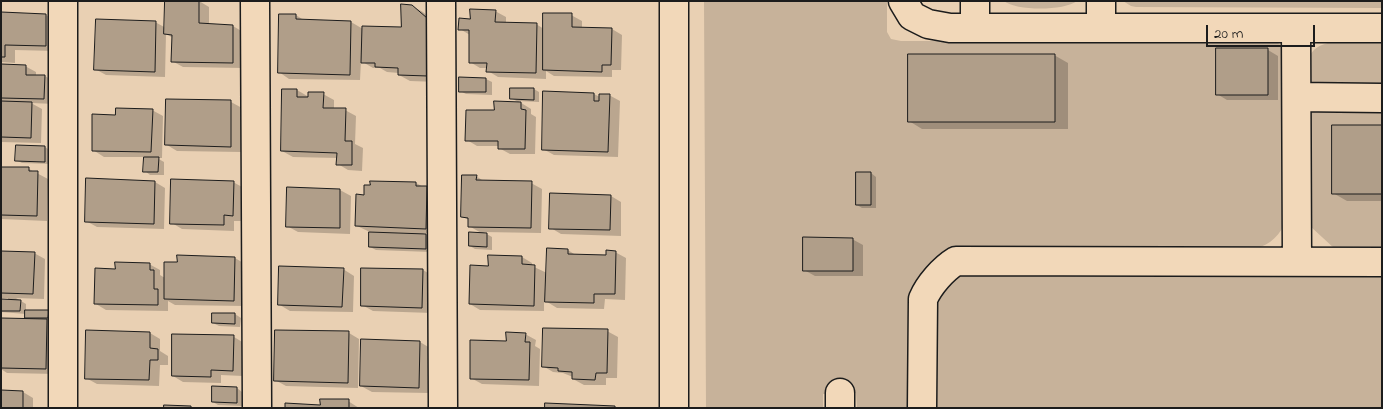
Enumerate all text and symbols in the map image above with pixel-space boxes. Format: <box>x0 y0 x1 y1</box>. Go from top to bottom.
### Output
scale bar <box>1208 15 1317 47</box>
text: 20 m <box>1214 23 1243 45</box>

